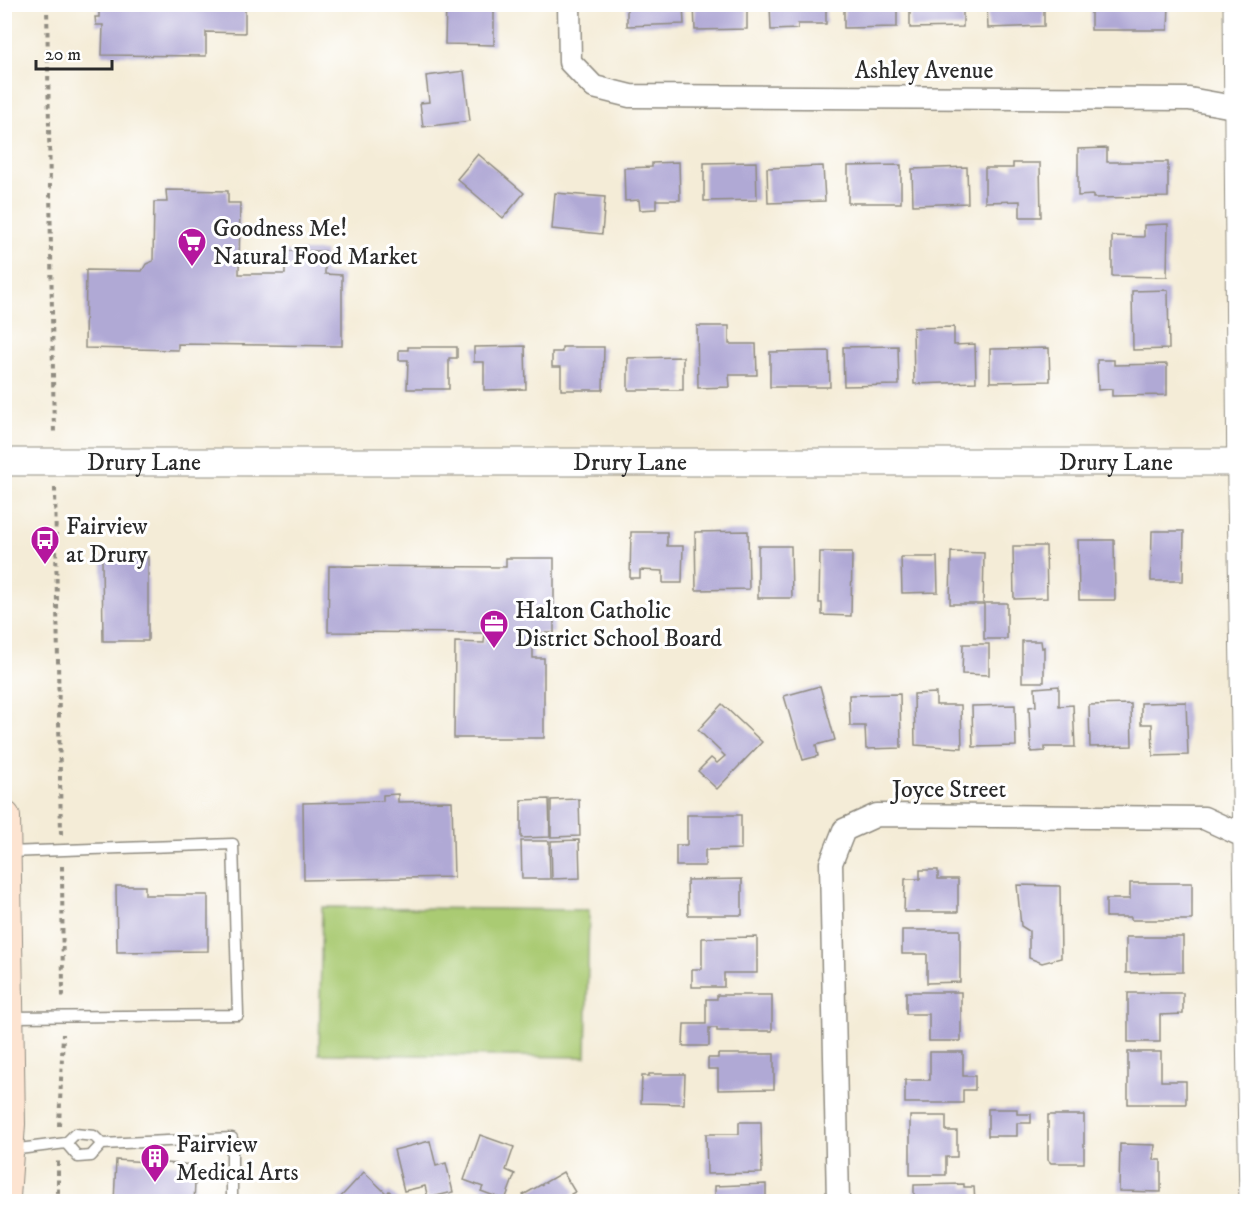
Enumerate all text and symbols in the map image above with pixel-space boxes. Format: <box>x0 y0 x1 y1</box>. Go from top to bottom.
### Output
scale bar <box>36 33 112 71</box>
text: 20 m <box>45 44 81 66</box>
street label: Ashley Avenue <box>855 56 993 86</box>
place label: Goodness Me! Natural Food Market <box>213 214 418 272</box>
supermarket icon: Goodness Me! Natural Food Market <box>176 226 208 268</box>
street label: Drury Lane <box>87 448 201 478</box>
street label: Drury Lane <box>573 448 687 478</box>
street label: Drury Lane <box>1059 448 1173 478</box>
place label: Fairview at Drury <box>66 512 148 570</box>
bus stop icon: Fairview at Drury <box>29 524 61 566</box>
place label: Halton Catholic District School Board <box>515 596 722 654</box>
office icon: Halton Catholic District School Board <box>478 608 510 650</box>
street label: Joyce Street <box>890 775 1006 805</box>
place label: Fairview Medical Arts <box>176 1130 299 1188</box>
building icon: Fairview Medical Arts <box>139 1142 171 1184</box>

